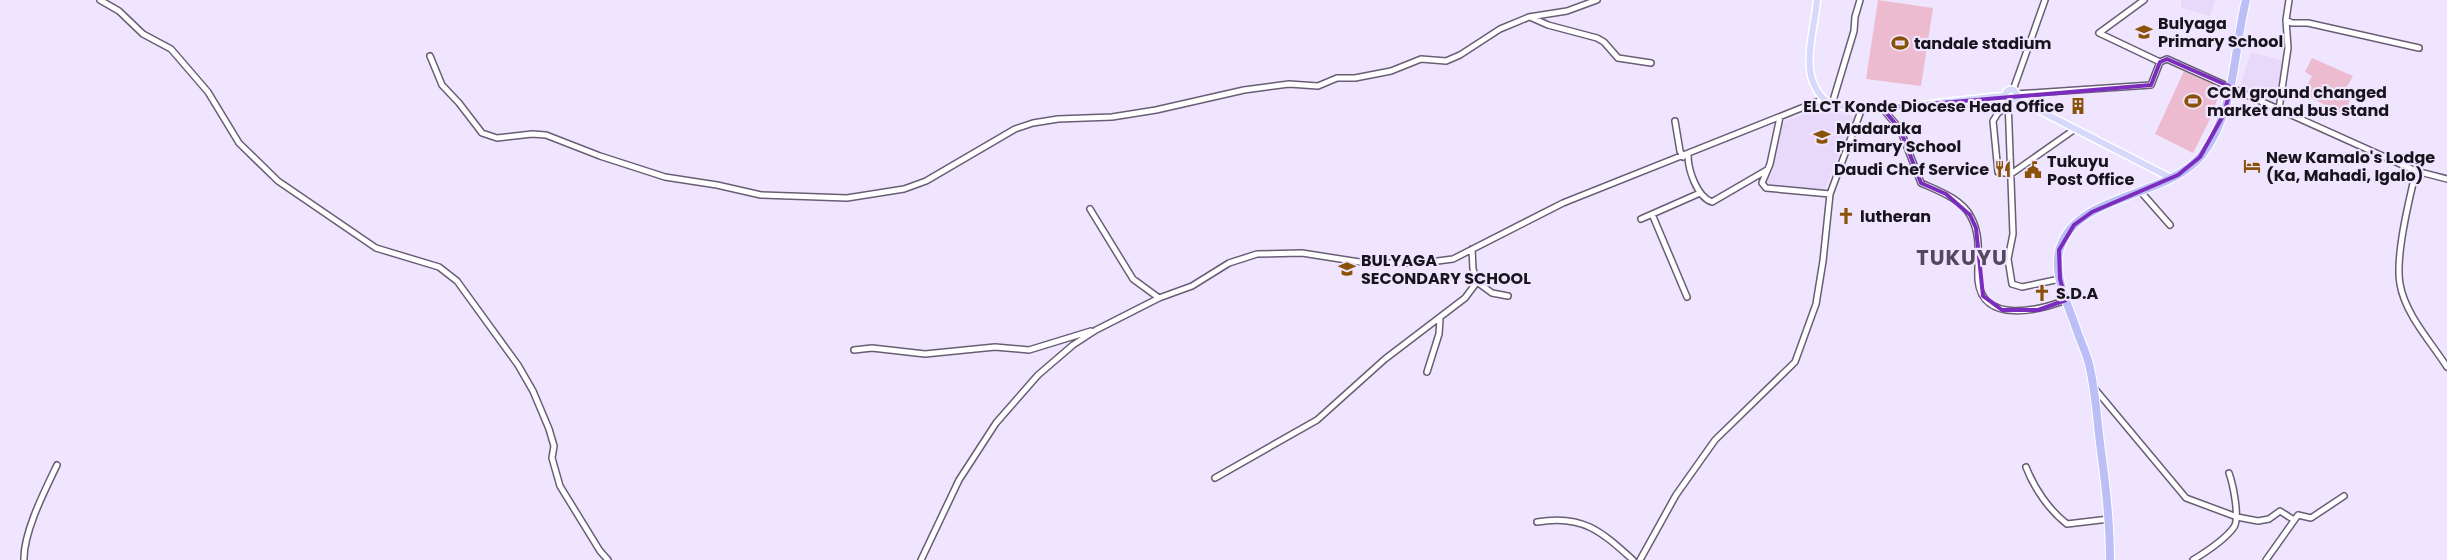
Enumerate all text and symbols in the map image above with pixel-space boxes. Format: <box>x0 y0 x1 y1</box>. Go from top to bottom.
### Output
place label: Bulyaga Primary School <box>2158 12 2283 53</box>
school or university icon: Bulyaga Primary School <box>2134 22 2154 42</box>
place label: tandale stadium <box>1914 32 2051 55</box>
sports icon: tandale stadium <box>1890 33 1910 53</box>
place label: CCM ground changed market and bus stand <box>2207 81 2389 122</box>
sports icon: CCM ground changed market and bus stand <box>2183 91 2203 111</box>
place label: ELCT Konde Diocese Head Office <box>1803 95 2064 118</box>
building icon: ELCT Konde Diocese Head Office <box>2068 96 2088 116</box>
place label: Madaraka Primary School <box>1836 117 1961 158</box>
school or university icon: Madaraka Primary School <box>1812 127 1832 147</box>
place label: New Kamalo's Lodge (Ka, Mahadi, Igalo) <box>2266 146 2435 187</box>
place label: Tukuyu Post Office <box>2047 150 2134 191</box>
hotel icon: New Kamalo's Lodge (Ka, Mahadi, Igalo) <box>2242 156 2262 176</box>
place label: Daudi Chef Service <box>1834 158 1989 181</box>
restaurant icon: Daudi Chef Service <box>1993 159 2013 179</box>
public building icon: Tukuyu Post Office <box>2023 160 2043 180</box>
place label: lutheran <box>1860 205 1931 228</box>
church icon: lutheran <box>1836 206 1856 226</box>
district label: TUKUYU <box>1916 243 2008 272</box>
place label: BULYAGA SECONDARY SCHOOL <box>1361 249 1531 290</box>
school or university icon: BULYAGA SECONDARY SCHOOL <box>1337 259 1357 279</box>
place label: S.D.A <box>2056 282 2098 305</box>
church icon: S.D.A <box>2032 283 2052 303</box>

